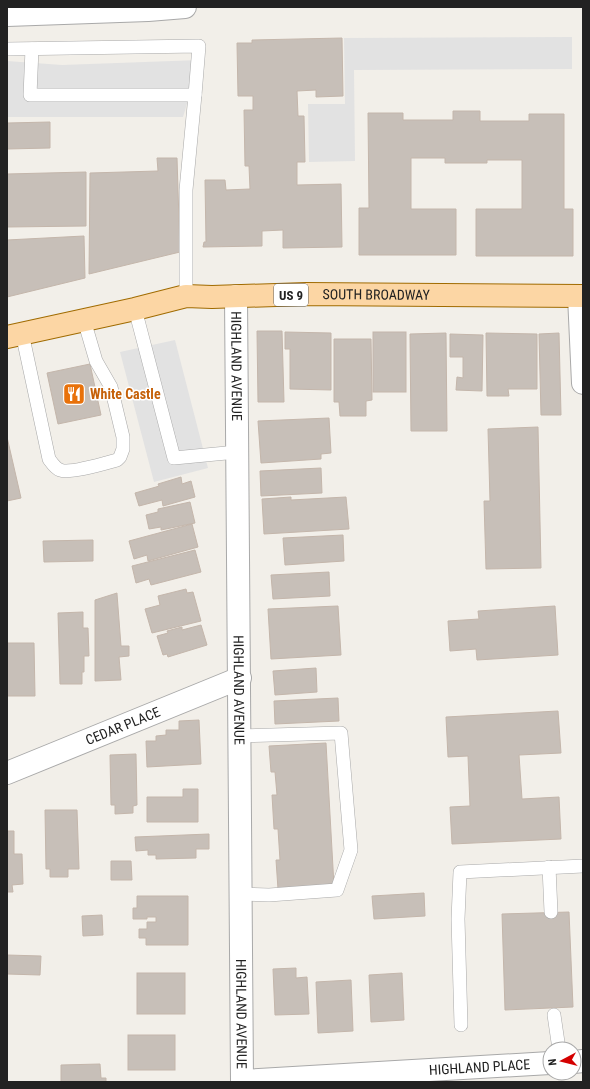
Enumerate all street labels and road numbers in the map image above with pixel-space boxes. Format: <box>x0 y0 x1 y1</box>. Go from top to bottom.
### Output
road number: US 9 <box>274 284 308 306</box>
street label: SOUTH BROADWAY <box>323 286 431 303</box>
street label: HIGHLAND AVENUE <box>228 311 245 421</box>
street label: HIGHLAND AVENUE <box>231 635 247 745</box>
street label: CEDAR PLACE <box>83 703 162 748</box>
street label: HIGHLAND AVENUE <box>233 959 250 1069</box>
street label: HIGHLAND PLACE <box>429 1056 531 1078</box>

